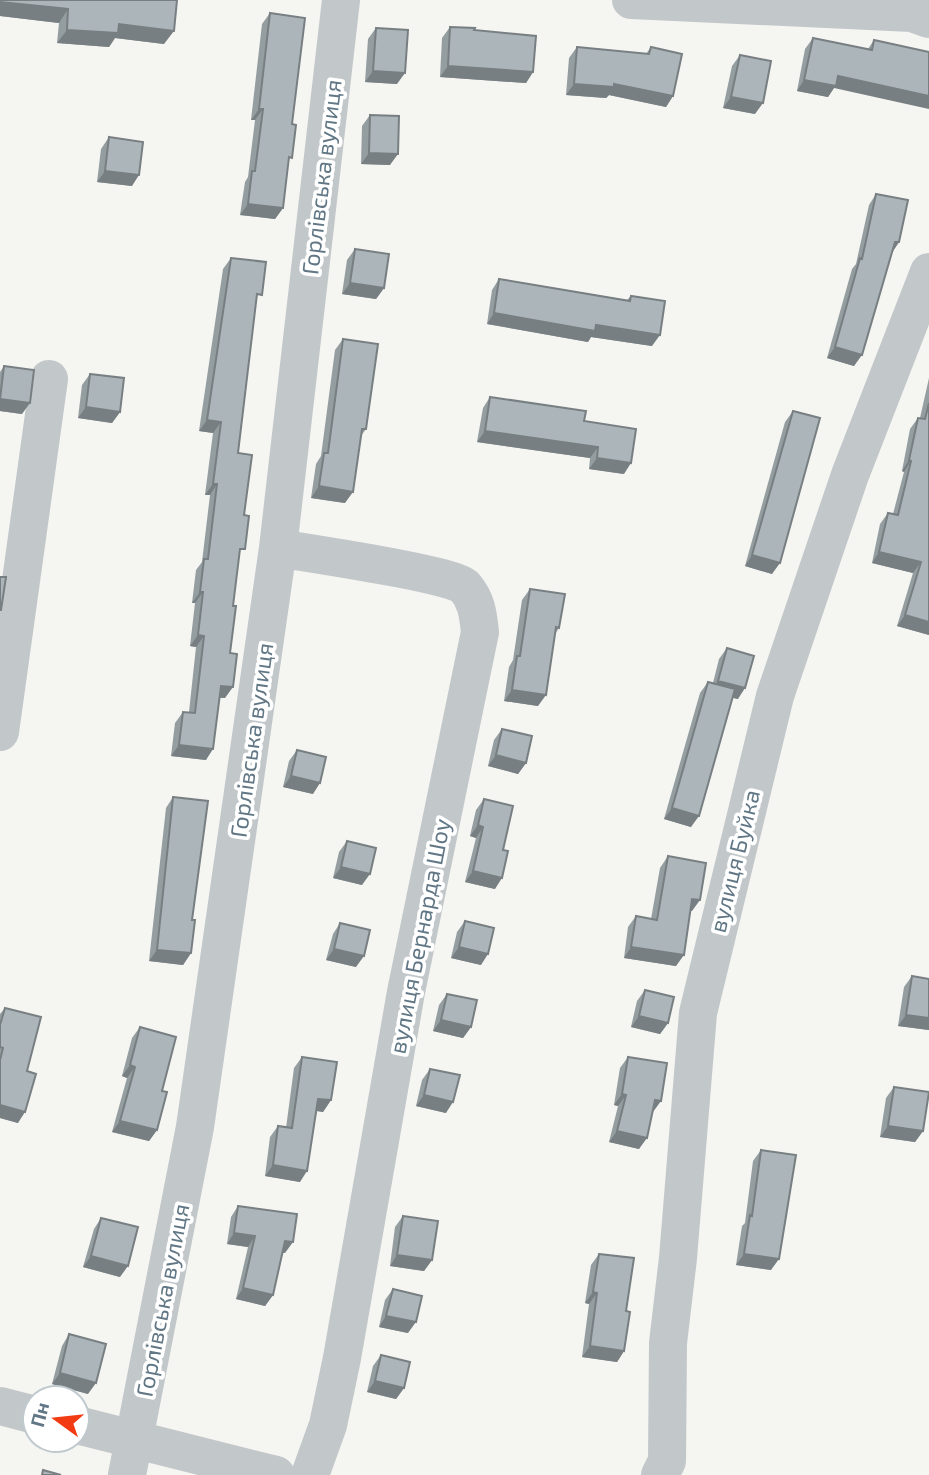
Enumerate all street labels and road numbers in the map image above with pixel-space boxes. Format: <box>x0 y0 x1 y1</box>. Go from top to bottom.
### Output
street label: Горлівська вулиця <box>295 78 348 276</box>
street label: Горлівська вулиця <box>223 641 280 839</box>
street label: вулиця Буйка <box>703 787 766 936</box>
street label: вулиця Бернарда Шоу <box>382 816 457 1056</box>
street label: Горлівська вулиця <box>130 1201 195 1399</box>

